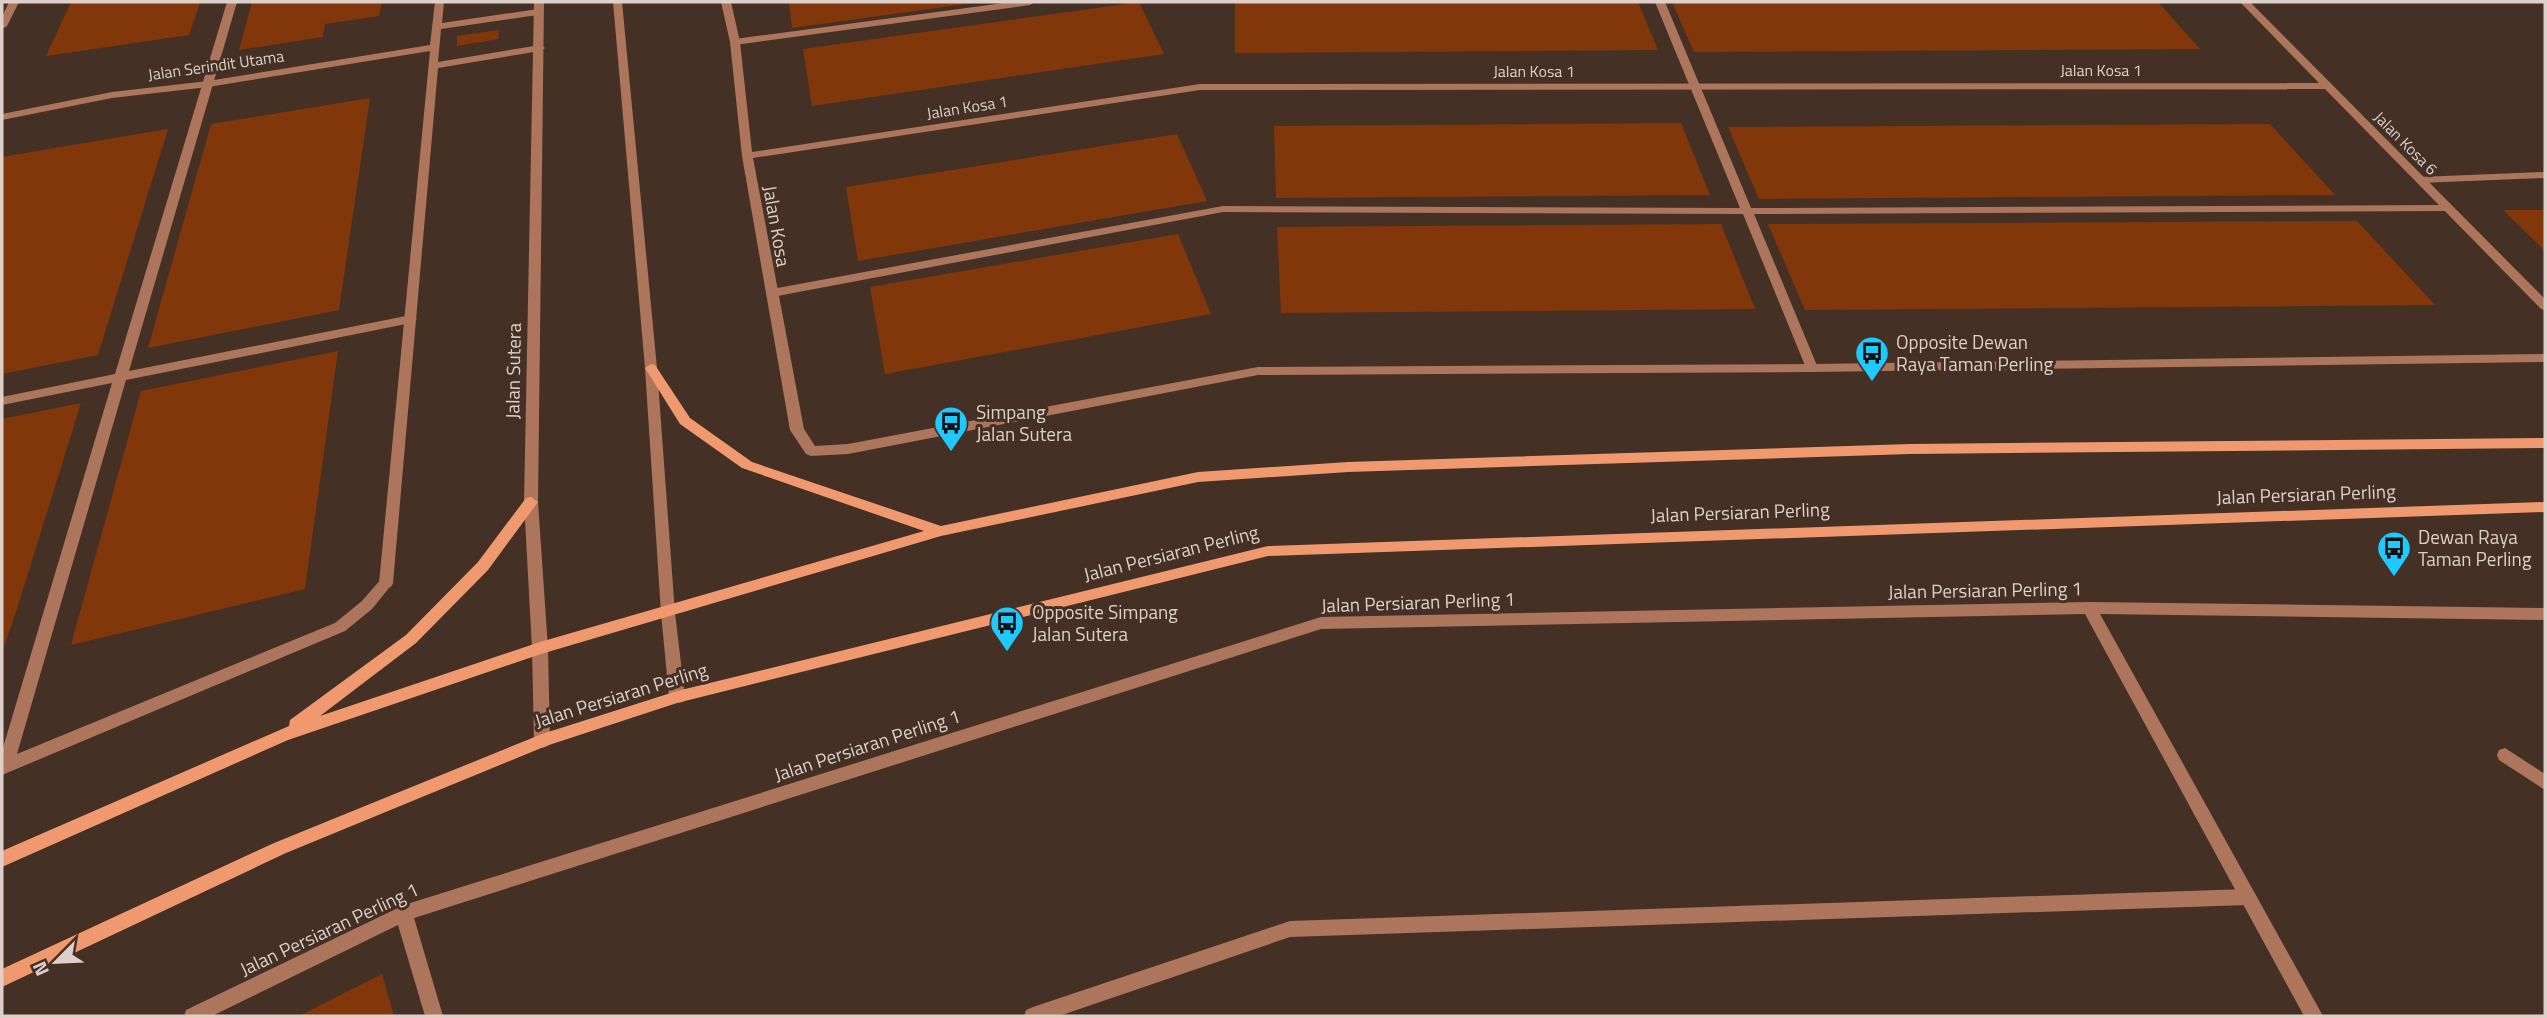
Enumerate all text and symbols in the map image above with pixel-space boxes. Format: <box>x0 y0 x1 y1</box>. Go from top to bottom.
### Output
street label: Jalan Serindit Utama <box>146 44 286 86</box>
street label: Jalan Kosa 1 <box>2060 58 2142 82</box>
street label: Jalan Kosa 1 <box>1493 59 1575 83</box>
street label: Jalan Kosa 1 <box>925 89 1009 125</box>
street label: Jalan Kosa 6 <box>2369 106 2443 180</box>
street label: Jalan Kosa <box>756 183 799 269</box>
street label: Jalan Sutera <box>497 322 528 419</box>
place label: Opposite Dewan Raya Taman Perling <box>1896 327 2054 378</box>
bus stop icon: Opposite Dewan Raya Taman Perling <box>1853 334 1891 383</box>
place label: Simpang Jalan Sutera <box>976 397 1073 448</box>
bus stop icon: Simpang Jalan Sutera <box>932 404 970 453</box>
street label: Jalan Persiaran Perling <box>2216 476 2396 511</box>
street label: Jalan Persiaran Perling <box>1650 494 1830 529</box>
street label: Jalan Persiaran Perling <box>1080 517 1262 588</box>
place label: Dewan Raya Taman Perling <box>2418 522 2532 573</box>
bus stop icon: Dewan Raya Taman Perling <box>2375 529 2413 578</box>
street label: Jalan Persiaran Perling 1 <box>1888 573 2082 606</box>
street label: Jalan Persiaran Perling 1 <box>1320 584 1516 619</box>
place label: Opposite Simpang Jalan Sutera <box>1032 597 1178 648</box>
bus stop icon: Opposite Simpang Jalan Sutera <box>988 604 1026 653</box>
street label: Jalan Persiaran Perling <box>531 654 711 735</box>
street label: Jalan Persiaran Perling 1 <box>770 701 964 788</box>
street label: Jalan Persiaran Perling 1 <box>235 874 423 983</box>
north arrow <box>21 927 91 997</box>
text: N <box>24 957 56 981</box>

